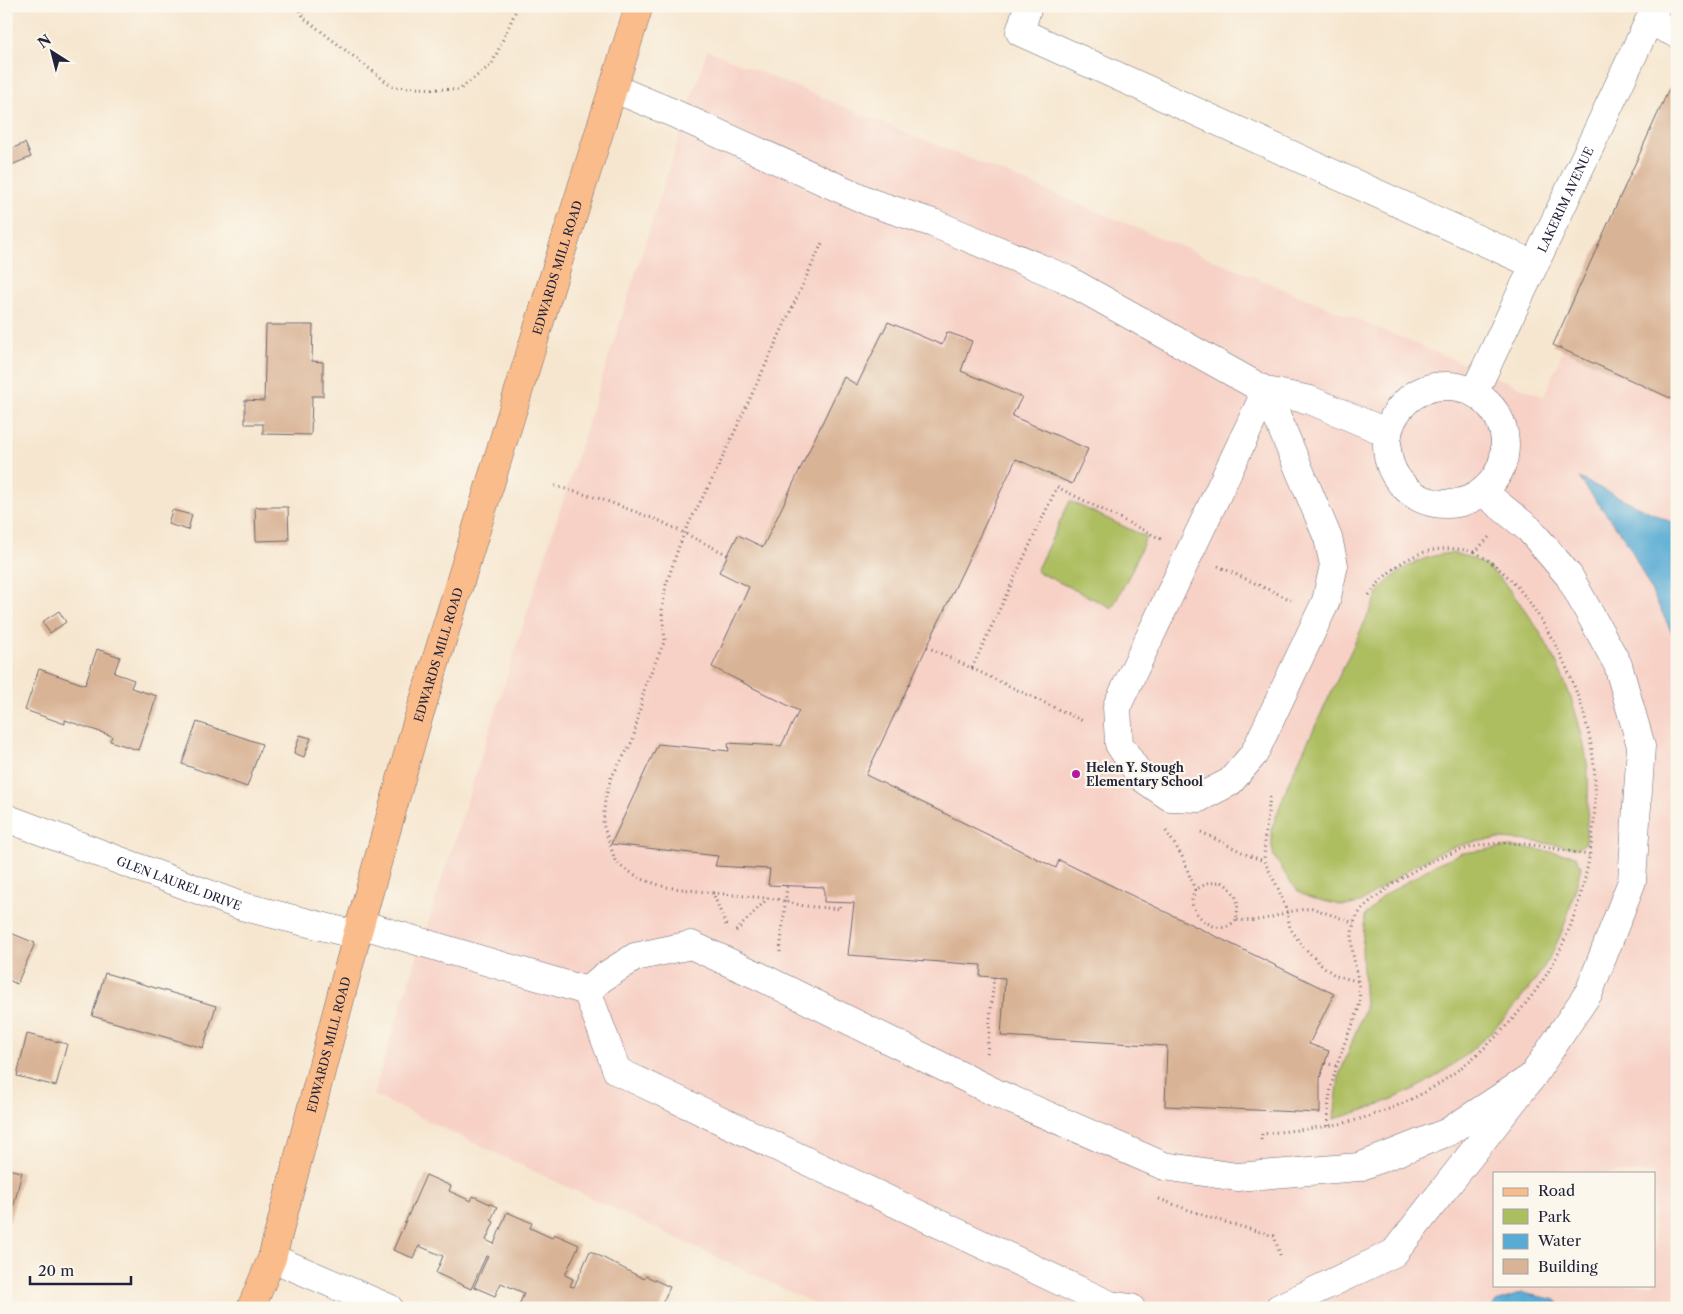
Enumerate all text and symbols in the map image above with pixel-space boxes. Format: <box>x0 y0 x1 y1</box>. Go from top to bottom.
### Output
north arrow <box>28 28 78 78</box>
text: N <box>34 31 55 52</box>
street label: LAKERIM AVENUE <box>1534 144 1596 255</box>
street label: EDWARDS MILL ROAD <box>529 198 585 336</box>
street label: EDWARDS MILL ROAD <box>410 585 466 724</box>
place label: Helen Y. Stough Elementary School <box>1086 760 1203 789</box>
marker: Helen Y. Stough Elementary School <box>1070 768 1082 780</box>
street label: GLEN LAUREL DRIVE <box>115 853 244 913</box>
street label: EDWARDS MILL ROAD <box>303 975 353 1114</box>
legend <box>1493 1172 1656 1286</box>
text: Road <box>1538 1181 1575 1200</box>
text: Park <box>1538 1207 1572 1226</box>
text: Water <box>1537 1231 1582 1250</box>
scale bar <box>30 1254 131 1286</box>
text: Building <box>1538 1257 1598 1276</box>
text: 20 m <box>38 1261 74 1280</box>

